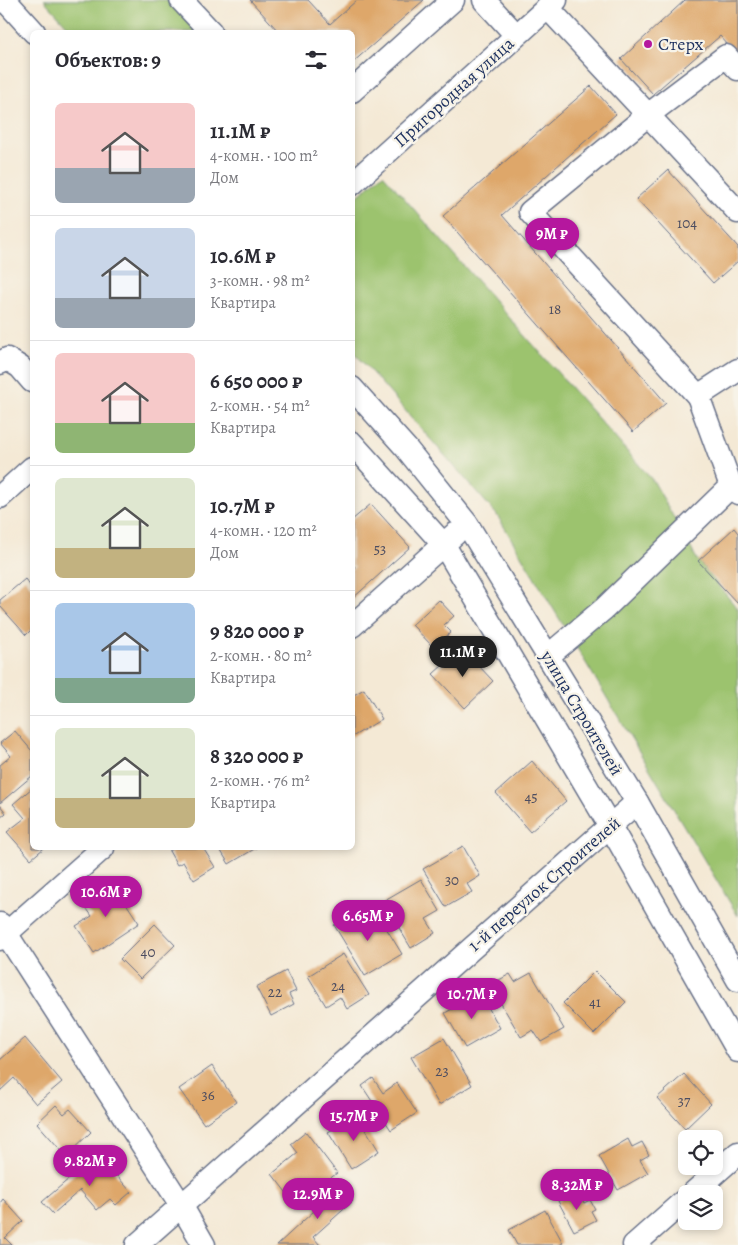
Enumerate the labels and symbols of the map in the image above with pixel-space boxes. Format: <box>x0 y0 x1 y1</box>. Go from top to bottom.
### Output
street label: Пригородная улица <box>389 31 520 152</box>
place label: Стерх <box>658 32 704 56</box>
marker: Стерх <box>642 38 654 50</box>
house number: 104 <box>677 213 697 233</box>
pin: 9M ₽ <box>522 218 582 260</box>
house number: 18 <box>549 299 561 319</box>
house number: 53 <box>374 539 386 559</box>
pin: 11.1M ₽ <box>417 636 509 678</box>
street label: улица Строителей <box>535 645 629 780</box>
house number: 45 <box>524 787 538 807</box>
street label: 1-й переулок Строителей <box>463 811 625 957</box>
house number: 30 <box>445 870 459 890</box>
pin: 10.6M ₽ <box>60 876 152 918</box>
pin: 6.65M ₽ <box>322 900 414 942</box>
house number: 40 <box>141 942 155 962</box>
house number: 24 <box>331 976 345 996</box>
pin: 10.7M ₽ <box>426 978 518 1020</box>
house number: 22 <box>268 982 282 1002</box>
house number: 41 <box>589 992 601 1012</box>
house number: 23 <box>435 1061 449 1081</box>
house number: 36 <box>201 1085 215 1105</box>
house number: 37 <box>678 1091 691 1111</box>
pin: 15.7M ₽ <box>308 1100 400 1142</box>
pin: 9.82M ₽ <box>44 1144 136 1187</box>
pin: 8.32M ₽ <box>531 1168 623 1211</box>
pin: 12.9M ₽ <box>272 1178 364 1220</box>

